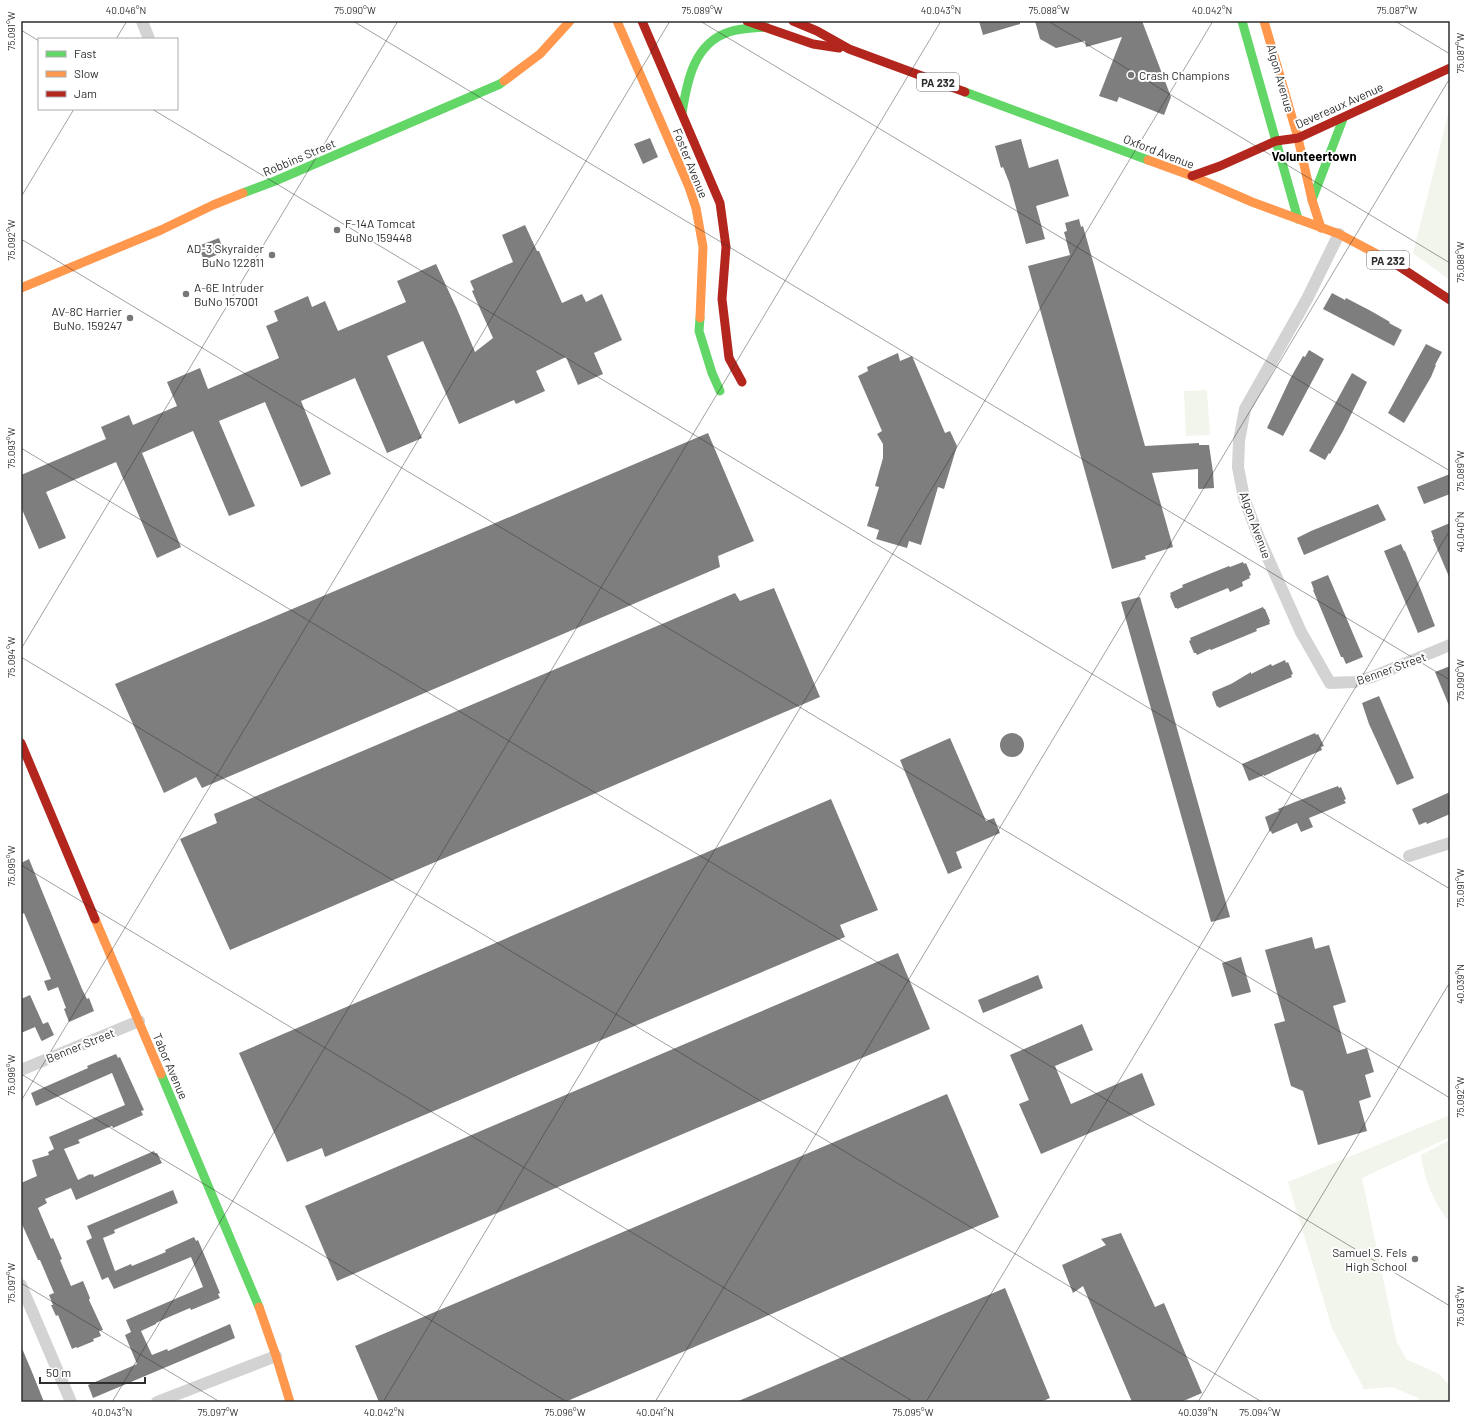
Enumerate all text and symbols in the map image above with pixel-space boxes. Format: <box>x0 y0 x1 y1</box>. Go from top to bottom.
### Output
text: 40.046°N <box>106 4 146 16</box>
text: 75.090°W <box>334 4 376 16</box>
text: 75.089°W <box>682 4 723 16</box>
text: 40.043°N <box>921 4 961 16</box>
text: 75.088°W <box>1029 4 1070 16</box>
text: 40.042°N <box>1192 4 1232 16</box>
text: 75.087°W <box>1377 4 1417 16</box>
text: 75.091°W <box>5 11 17 51</box>
text: 75.087°W <box>1454 33 1466 73</box>
legend <box>38 38 178 110</box>
street label: Algon Avenue <box>1265 42 1297 114</box>
text: Fast <box>74 46 97 60</box>
text: Slow <box>74 66 99 80</box>
place label: Crash Champions <box>1139 68 1230 82</box>
marker: Crash Champions <box>1126 70 1136 80</box>
road number: PA 232 <box>917 73 959 91</box>
street label: Devereaux Avenue <box>1293 79 1385 131</box>
text: Jam <box>74 86 97 100</box>
street label: Foster Avenue <box>671 126 711 200</box>
street label: Oxford Avenue <box>1122 131 1196 171</box>
street label: Robbins Street <box>261 135 337 179</box>
district label: Volunteertown <box>1271 148 1357 164</box>
place label: F-14A Tomcat BuNo 159448 <box>345 216 416 244</box>
text: 75.092°W <box>5 219 17 261</box>
marker: F-14A Tomcat BuNo 159448 <box>332 225 342 235</box>
place label: AD-3 Skyraider BuNo 122811 <box>187 241 265 269</box>
text: 75.088°W <box>1454 241 1466 282</box>
marker: AD-3 Skyraider BuNo 122811 <box>267 250 277 260</box>
road number: PA 232 <box>1367 251 1409 269</box>
place label: A-6E Intruder BuNo 157001 <box>194 280 264 308</box>
marker: A-6E Intruder BuNo 157001 <box>181 289 191 299</box>
place label: AV-8C Harrier BuNo. 159247 <box>52 304 123 332</box>
marker: AV-8C Harrier BuNo. 159247 <box>125 313 135 323</box>
text: 75.093°W <box>5 427 17 468</box>
text: 75.089°W <box>1454 450 1466 491</box>
street label: Algon Avenue <box>1237 490 1275 560</box>
text: 40.040°N <box>1454 512 1466 552</box>
text: 75.094°W <box>5 636 17 678</box>
street label: Benner Street <box>1354 649 1428 687</box>
text: 75.090°W <box>1454 659 1466 701</box>
text: 75.095°W <box>5 845 17 886</box>
text: 75.091°W <box>1454 868 1466 908</box>
text: 40.039°N <box>1454 964 1466 1004</box>
street label: Benner Street <box>44 1025 116 1065</box>
street label: Tabor Avenue <box>151 1031 191 1101</box>
text: 75.096°W <box>5 1054 17 1095</box>
text: 75.092°W <box>1454 1076 1466 1118</box>
place label: Samuel S. Fels High School <box>1332 1245 1407 1273</box>
marker: Samuel S. Fels High School <box>1410 1254 1420 1264</box>
text: 75.097°W <box>5 1263 17 1303</box>
text: 75.093°W <box>1454 1285 1466 1326</box>
scale bar <box>40 1359 145 1385</box>
text: 50 m <box>46 1365 71 1379</box>
text: 40.043°N <box>92 1406 132 1418</box>
text: 75.097°W <box>198 1406 238 1418</box>
text: 40.042°N <box>364 1406 404 1418</box>
text: 75.096°W <box>545 1406 586 1418</box>
text: 40.041°N <box>636 1406 674 1418</box>
text: 75.095°W <box>893 1406 934 1418</box>
text: 40.039°N <box>1178 1406 1218 1418</box>
text: 75.094°W <box>1239 1406 1281 1418</box>

